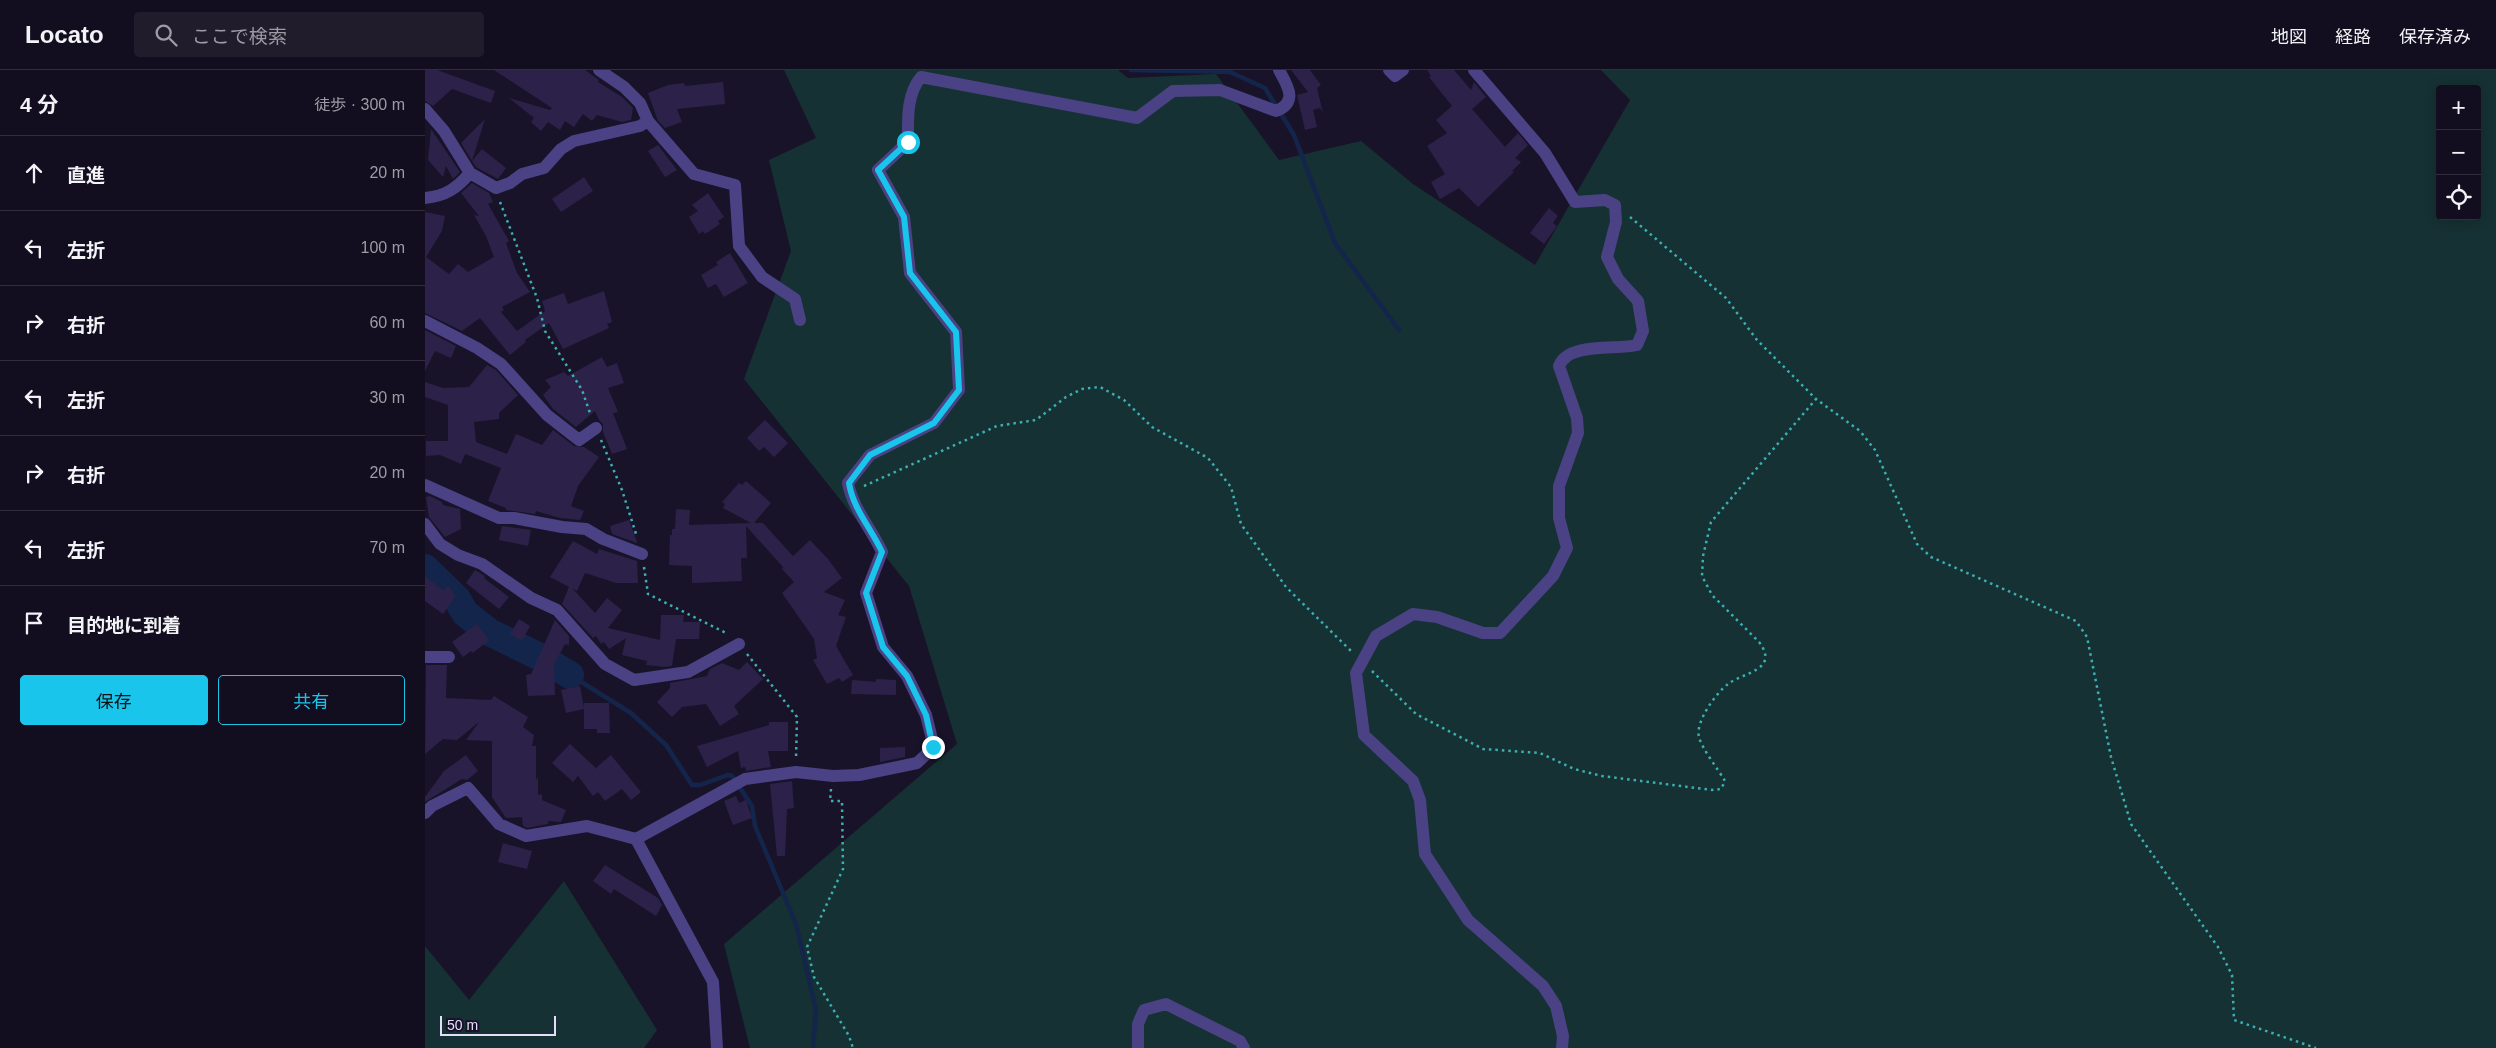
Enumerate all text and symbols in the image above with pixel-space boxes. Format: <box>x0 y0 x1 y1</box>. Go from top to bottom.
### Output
search box <box>134 12 484 57</box>
text: Locato <box>25 21 104 48</box>
icon: search <box>152 21 180 49</box>
text: ここで検索 <box>192 26 287 47</box>
text: 地図 <box>2271 27 2307 47</box>
text: 経路 <box>2335 27 2371 47</box>
text: 保存済み <box>2399 27 2471 47</box>
map controls <box>2436 85 2481 220</box>
button: + <box>2436 85 2481 130</box>
text: 4 分 <box>20 93 59 116</box>
text: 徒歩 · 300 m <box>314 96 405 113</box>
button: − <box>2436 130 2481 175</box>
route start <box>897 131 920 154</box>
icon: ahead <box>20 159 48 187</box>
text: 20 m <box>369 164 405 181</box>
text: 直進 <box>67 165 105 186</box>
button: locate <box>2436 175 2481 220</box>
icon: left <box>20 234 48 262</box>
text: 100 m <box>361 239 405 256</box>
text: 左折 <box>67 240 105 261</box>
icon: right <box>20 309 48 337</box>
text: 60 m <box>369 314 405 331</box>
text: 右折 <box>67 315 105 336</box>
icon: left <box>20 384 48 412</box>
text: 30 m <box>369 389 405 406</box>
text: 左折 <box>67 390 105 411</box>
icon: right <box>20 459 48 487</box>
text: 20 m <box>369 464 405 481</box>
text: 右折 <box>67 465 105 486</box>
icon: left <box>20 534 48 562</box>
text: 70 m <box>369 539 405 556</box>
text: 左折 <box>67 540 105 561</box>
icon: arrive <box>20 609 48 637</box>
text: 目的地に到着 <box>67 615 181 636</box>
button: 保存 <box>20 675 208 725</box>
button: 共有 <box>218 675 405 725</box>
route end <box>922 736 945 759</box>
scale bar <box>440 1013 556 1036</box>
text: 50 m <box>447 1017 478 1033</box>

